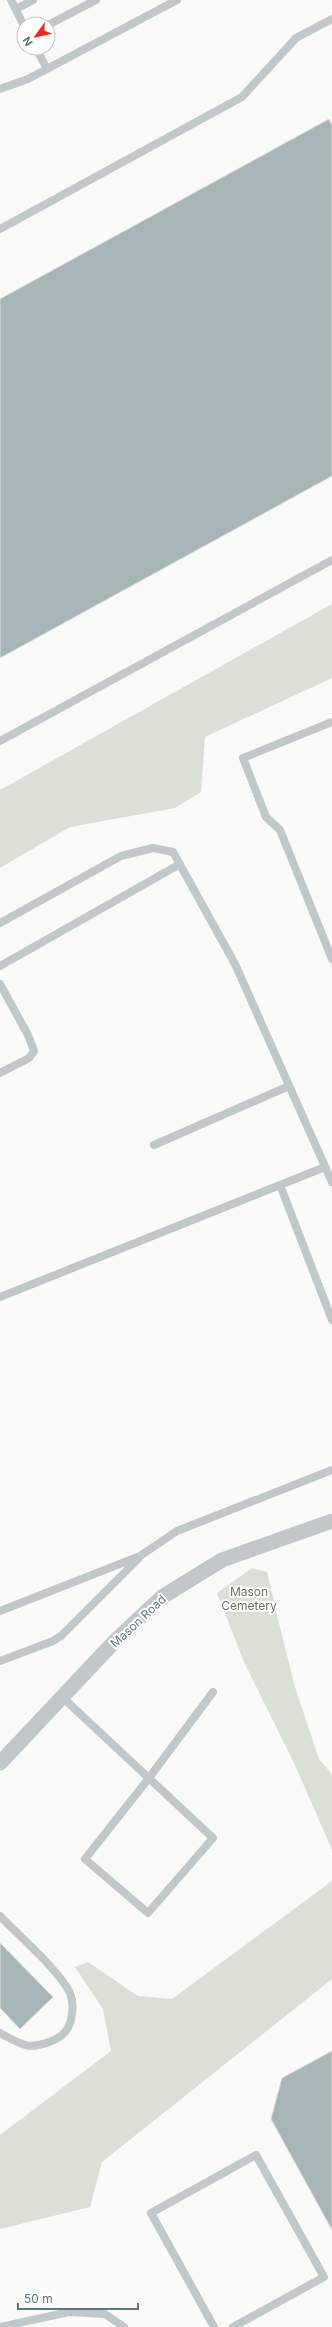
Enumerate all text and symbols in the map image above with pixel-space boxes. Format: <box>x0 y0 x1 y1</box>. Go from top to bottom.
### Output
north arrow <box>16 16 56 56</box>
text: N <box>19 34 36 49</box>
park label: Mason Cemetery <box>221 1584 277 1613</box>
street label: Mason Road <box>107 1591 169 1651</box>
scale bar <box>18 2285 138 2311</box>
text: 50 m <box>24 2291 53 2306</box>

